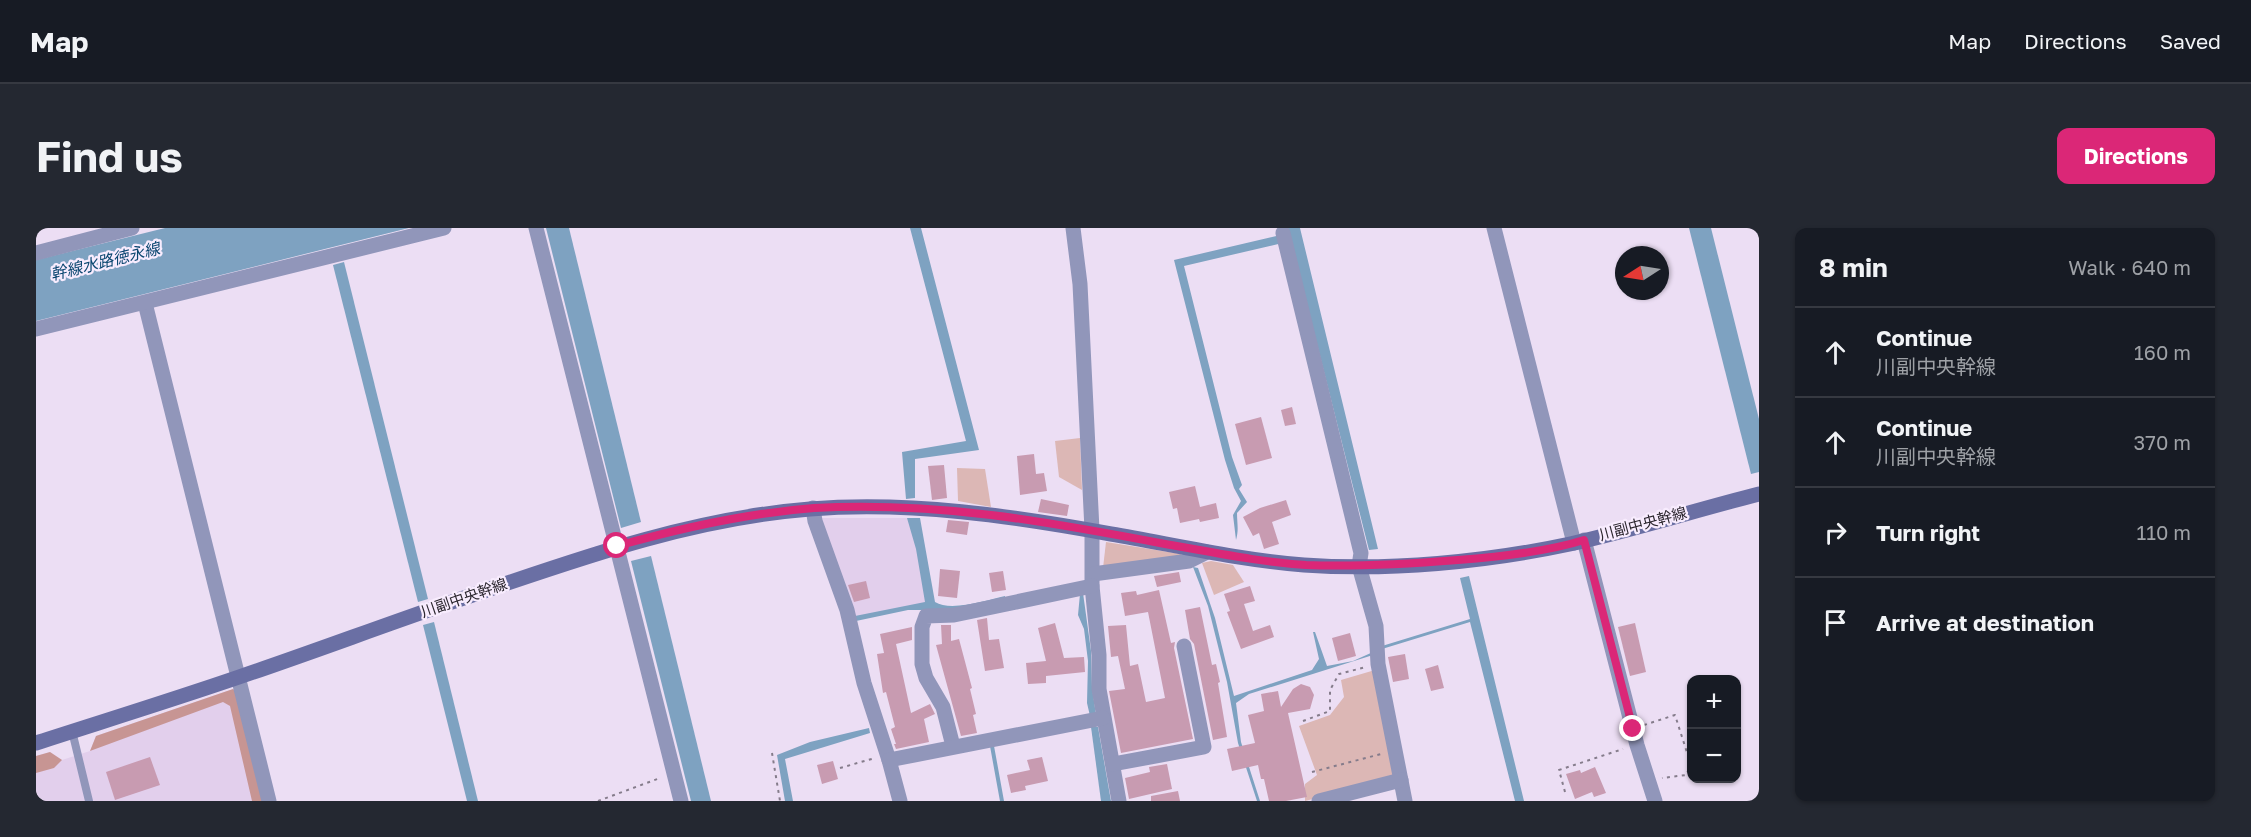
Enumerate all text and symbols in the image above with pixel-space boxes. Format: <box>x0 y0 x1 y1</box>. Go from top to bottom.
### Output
text: Map <box>30 25 88 58</box>
text: Map <box>1948 28 1991 54</box>
text: Directions <box>2024 28 2127 54</box>
text: Saved <box>2160 28 2221 54</box>
button: Directions <box>2057 128 2215 184</box>
text: Find us <box>36 131 183 181</box>
water label: 幹線水路徳永線 <box>48 237 164 284</box>
north arrow <box>1615 246 1669 300</box>
text: 8 min <box>1819 252 1888 283</box>
text: Walk · 640 m <box>2068 255 2191 279</box>
text: Continue <box>1876 324 1972 351</box>
icon: ahead <box>1819 336 1852 369</box>
text: 160 m <box>2134 340 2191 364</box>
text: 川副中央幹線 <box>1876 354 1996 378</box>
text: Continue <box>1876 414 1972 441</box>
icon: ahead <box>1819 426 1852 459</box>
text: 370 m <box>2134 430 2191 454</box>
text: 川副中央幹線 <box>1876 444 1996 468</box>
street label: 川副中央幹線 <box>1597 503 1689 543</box>
icon: right <box>1819 516 1852 549</box>
text: Turn right <box>1876 519 1980 546</box>
text: 110 m <box>2137 520 2191 544</box>
route start <box>603 532 629 558</box>
street label: 川副中央幹線 <box>418 574 509 620</box>
icon: arrive <box>1819 606 1852 639</box>
text: Arrive at destination <box>1876 609 2094 636</box>
map controls <box>1687 675 1741 783</box>
button: + <box>1687 675 1741 729</box>
route end <box>1619 715 1645 741</box>
button: − <box>1687 729 1741 783</box>

